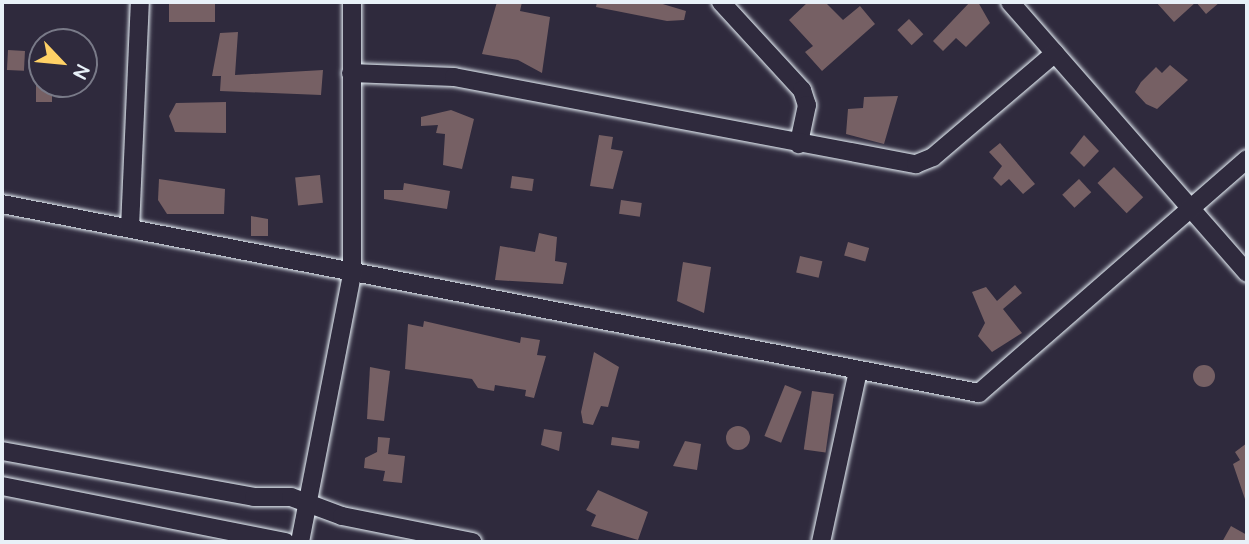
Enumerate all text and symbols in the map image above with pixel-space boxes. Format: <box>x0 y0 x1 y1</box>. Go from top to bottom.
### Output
north arrow <box>28 28 98 98</box>
text: N <box>66 60 95 83</box>

